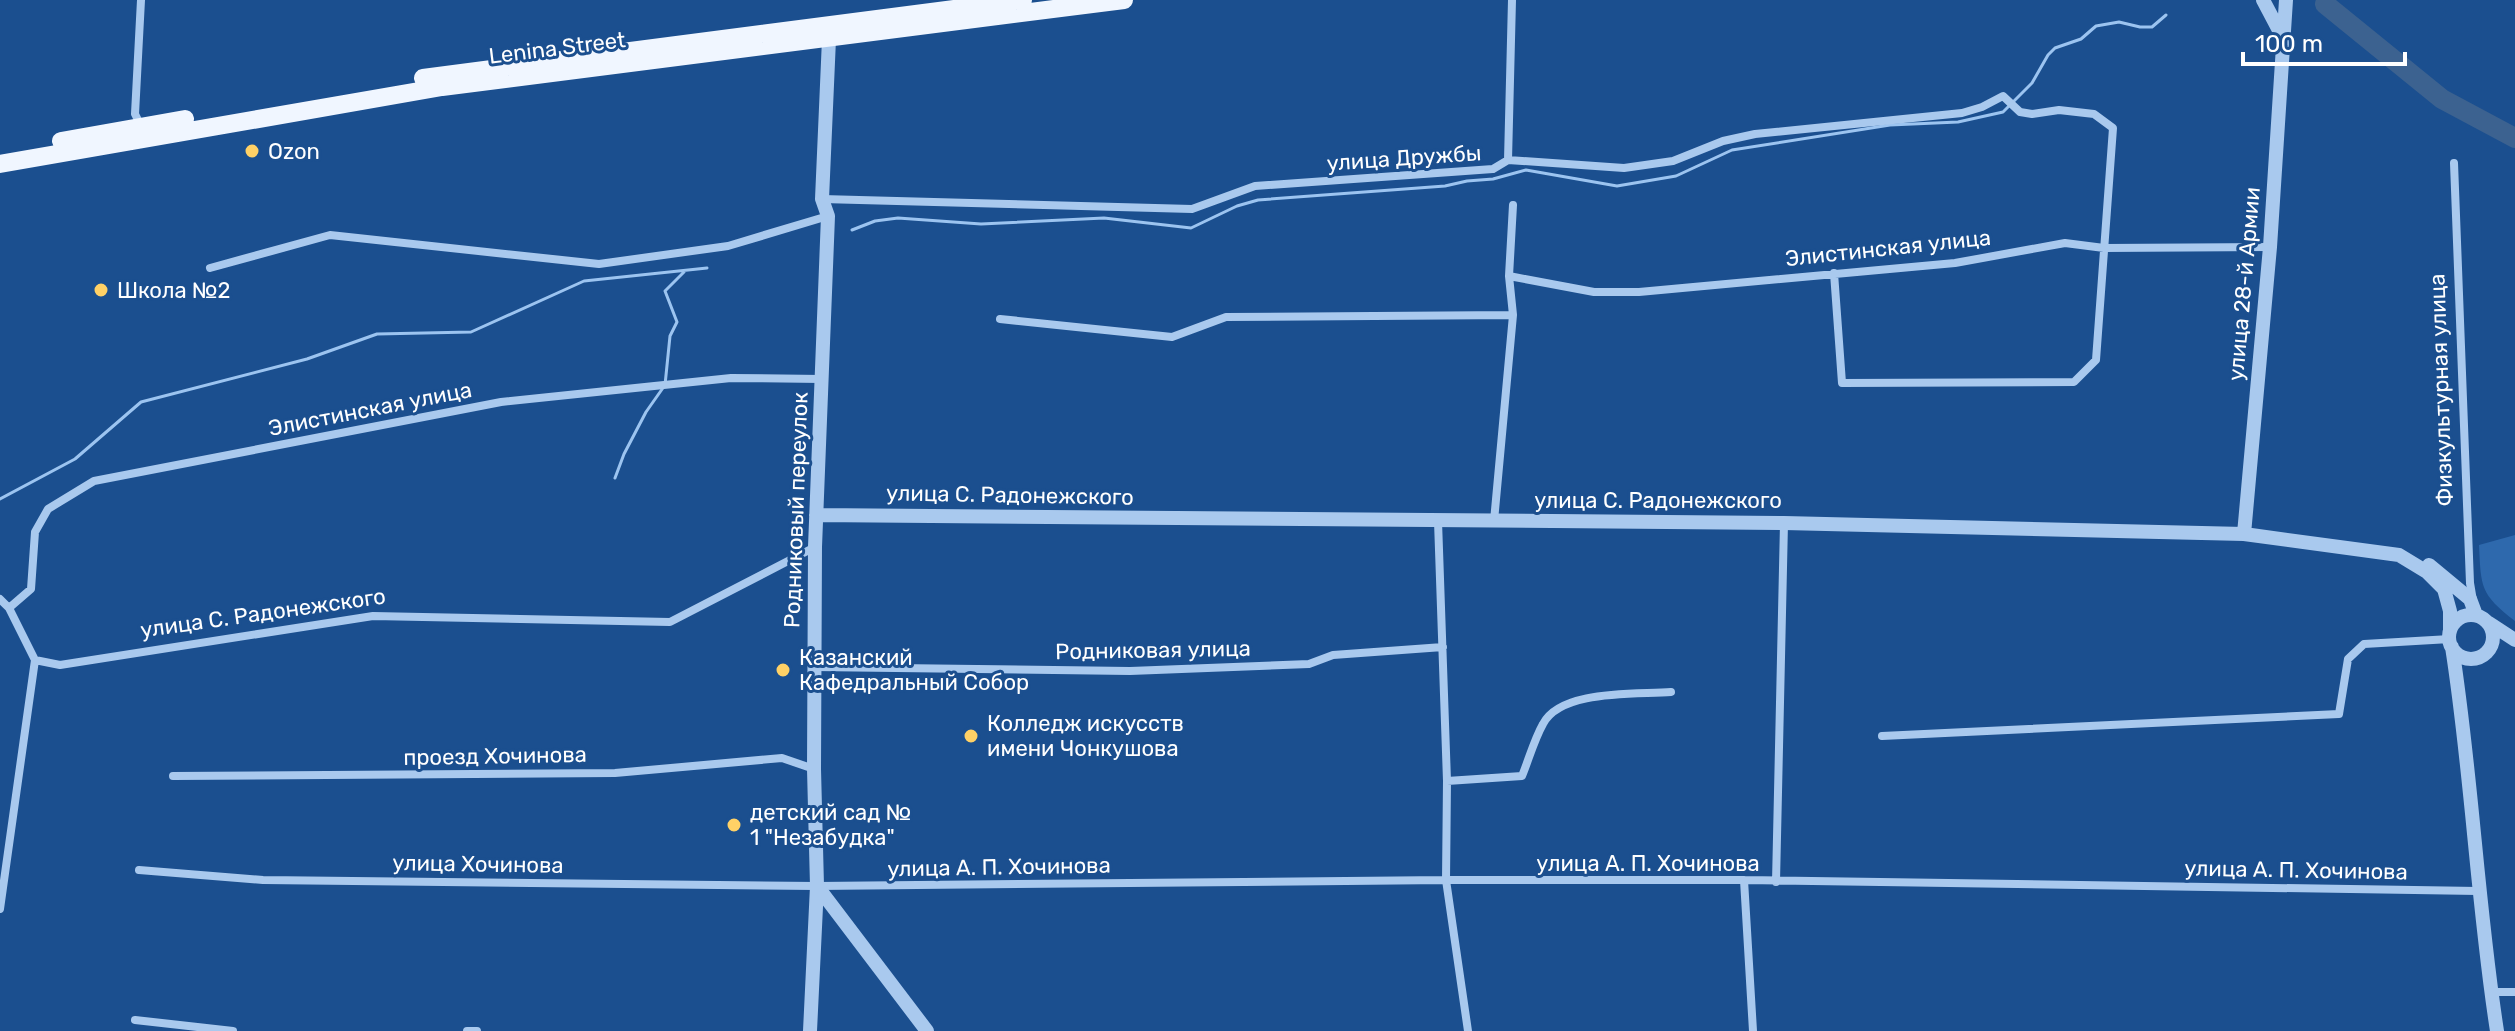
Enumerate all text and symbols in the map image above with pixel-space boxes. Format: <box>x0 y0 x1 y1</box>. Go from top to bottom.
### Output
scale bar <box>2243 16 2405 66</box>
street label: Lenina Street <box>487 26 627 70</box>
text: 100 m <box>2255 30 2323 58</box>
place label: Ozon <box>268 138 320 165</box>
street label: улица Дружбы <box>1326 139 1482 177</box>
marker: Ozon <box>243 142 261 160</box>
street label: улица 28-й Армии <box>2222 186 2266 382</box>
street label: Элистинская улица <box>1784 224 1992 272</box>
street label: Физкультурная улица <box>2423 273 2459 507</box>
place label: Школа №2 <box>117 277 230 304</box>
marker: Школа №2 <box>92 281 110 299</box>
street label: Элистинская улица <box>266 376 474 442</box>
street label: Родниковый переулок <box>778 391 814 629</box>
street label: улица С. Радонежского <box>886 479 1134 511</box>
street label: улица С. Радонежского <box>1534 487 1782 514</box>
street label: улица С. Радонежского <box>139 582 387 644</box>
street label: Родниковая улица <box>1055 635 1251 665</box>
place label: Казанский Кафедральный Собор <box>799 644 1029 696</box>
marker: Казанский Кафедральный Собор <box>774 661 792 679</box>
place label: Колледж искусств имени Чонкушова <box>987 710 1184 762</box>
marker: Колледж искусств имени Чонкушова <box>962 727 980 745</box>
street label: проезд Хочинова <box>403 741 587 771</box>
place label: детский сад № 1 "Незабудка" <box>750 799 911 851</box>
marker: детский сад № 1 "Незабудка" <box>725 816 743 834</box>
street label: улица Хочинова <box>392 849 564 879</box>
street label: улица А. П. Хочинова <box>1536 850 1760 877</box>
street label: улица А. П. Хочинова <box>887 852 1111 882</box>
street label: улица А. П. Хочинова <box>2184 855 2408 885</box>

